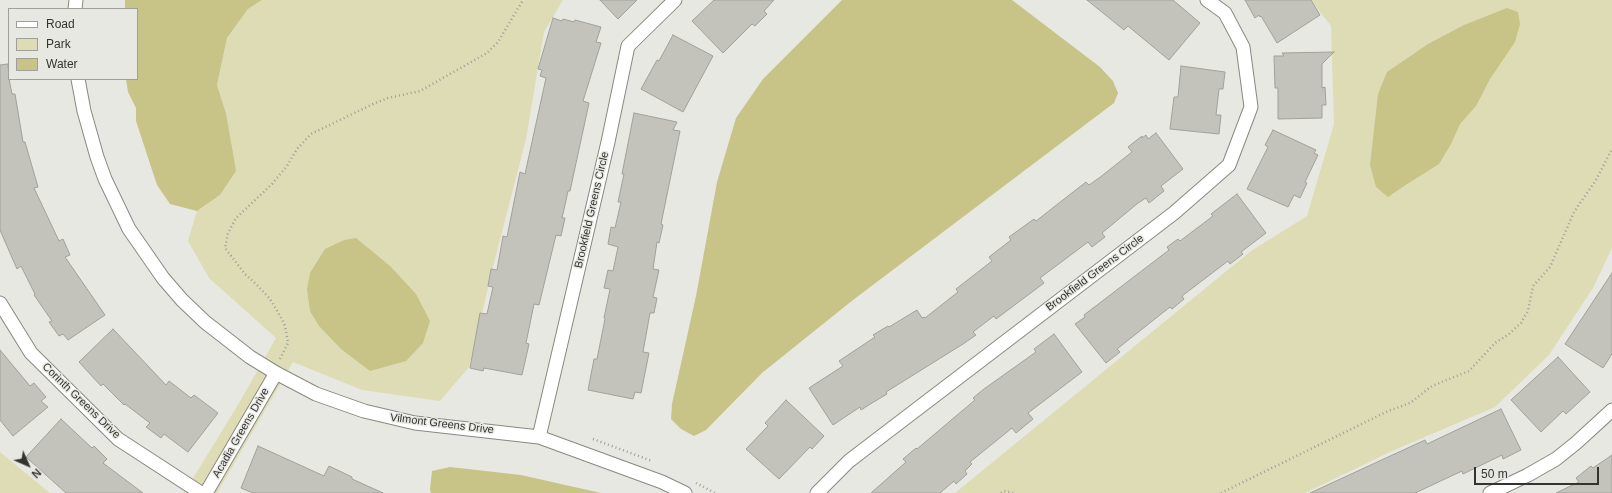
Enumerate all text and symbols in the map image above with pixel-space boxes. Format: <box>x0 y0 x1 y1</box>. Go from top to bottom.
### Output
legend <box>8 8 138 80</box>
text: Road <box>46 17 75 31</box>
text: Park <box>46 37 71 51</box>
text: Water <box>46 57 78 71</box>
street label: Brookfield Greens Circle <box>572 150 612 270</box>
street label: Brookfield Greens Circle <box>1043 232 1147 314</box>
street label: Corinth Greens Drive <box>39 360 123 442</box>
street label: Acadia Greens Drive <box>210 386 272 480</box>
street label: Vilmont Greens Drive <box>389 411 495 437</box>
north arrow <box>8 445 48 485</box>
scale bar <box>1476 459 1601 485</box>
text: N <box>29 466 44 481</box>
text: 50 m <box>1481 467 1508 481</box>

